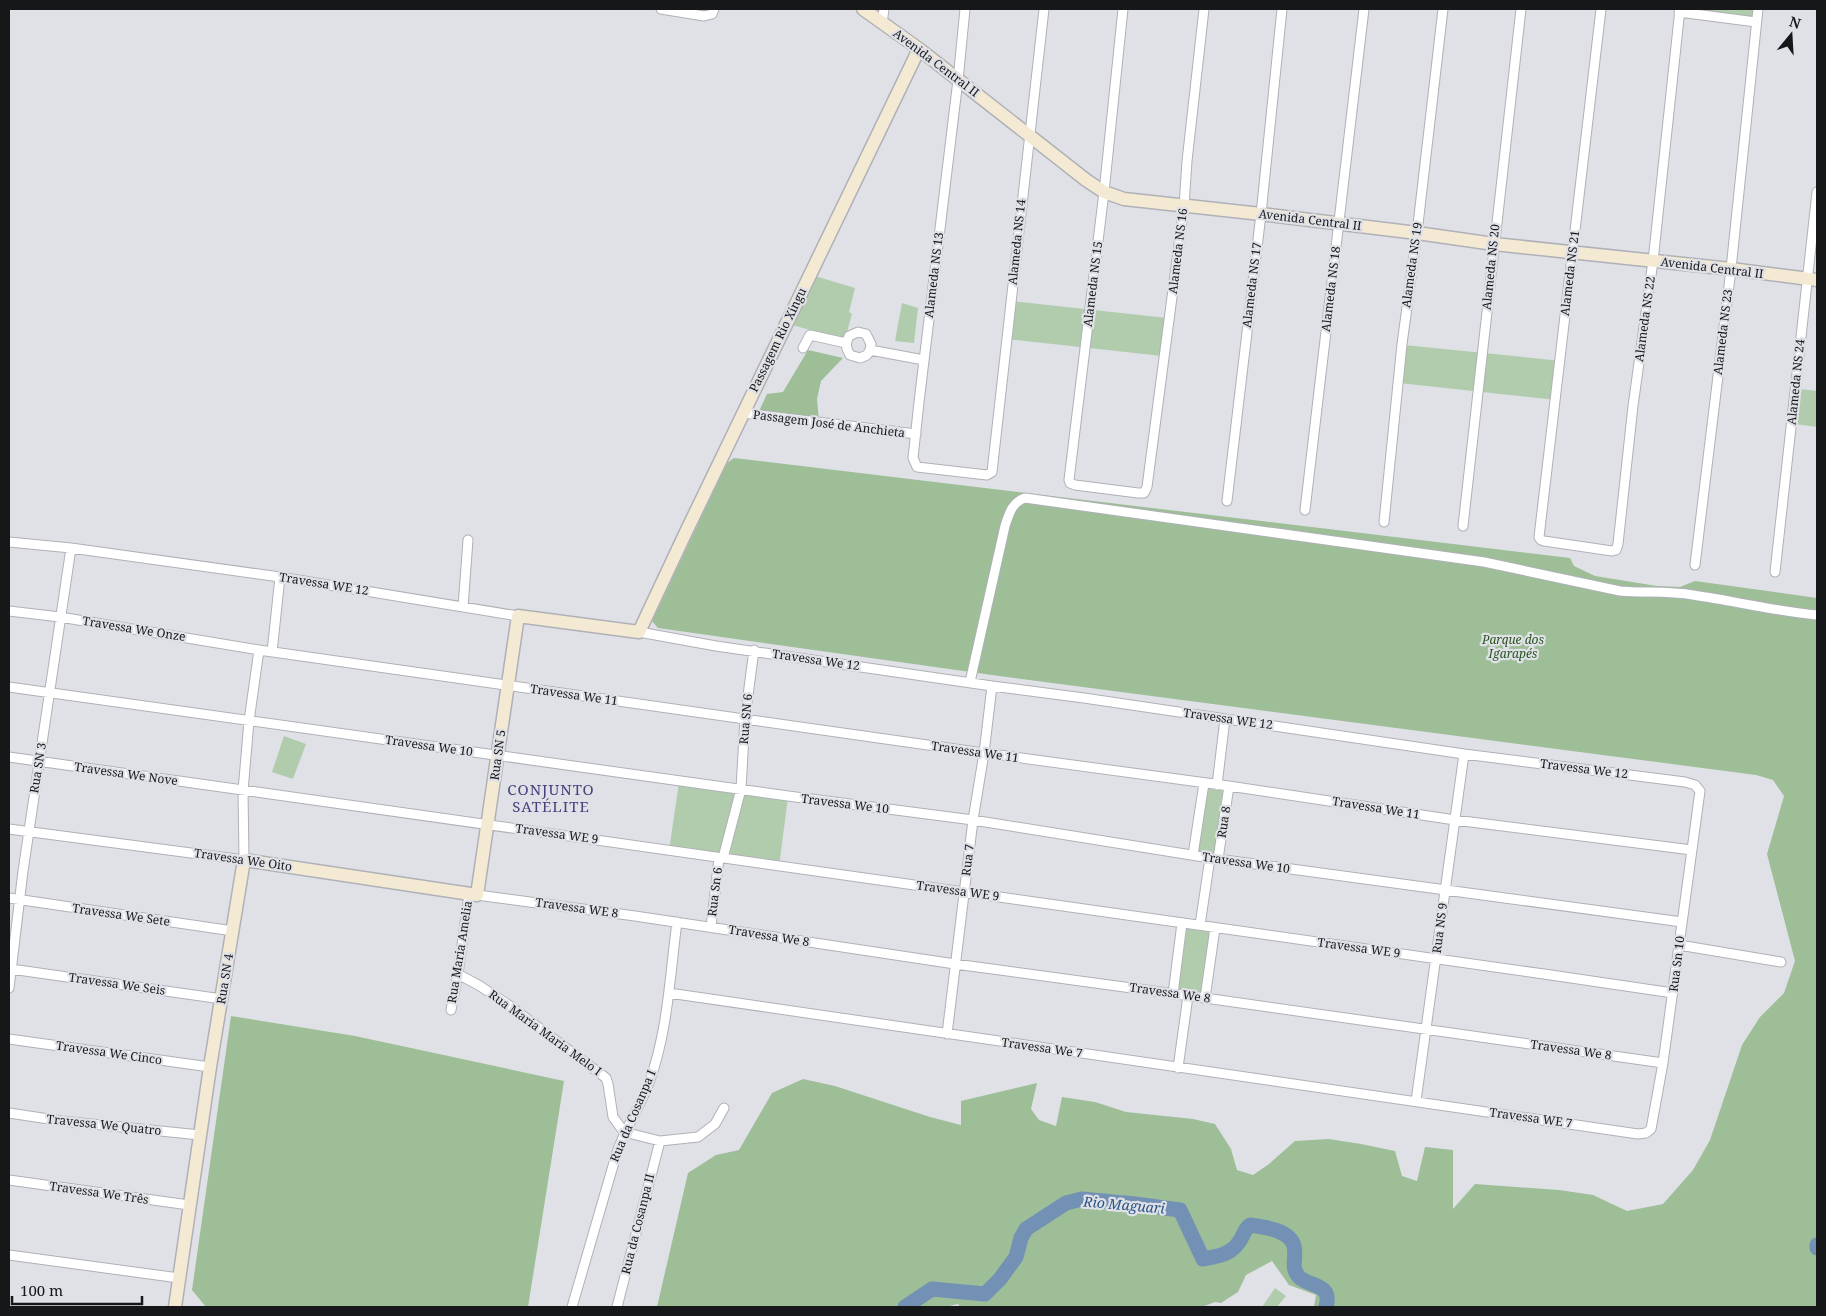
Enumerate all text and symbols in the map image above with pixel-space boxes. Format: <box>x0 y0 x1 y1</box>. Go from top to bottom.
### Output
north arrow <box>1766 10 1816 60</box>
text: N <box>1787 11 1803 33</box>
street label: Avenida Central II <box>890 25 983 101</box>
street label: Alameda NS 14 <box>1004 198 1029 286</box>
street label: Avenida Central II <box>1258 205 1362 234</box>
street label: Alameda NS 16 <box>1164 207 1191 295</box>
street label: Alameda NS 19 <box>1397 221 1426 309</box>
street label: Alameda NS 20 <box>1478 223 1503 311</box>
street label: Alameda NS 21 <box>1556 229 1583 317</box>
street label: Alameda NS 13 <box>920 231 947 319</box>
street label: Alameda NS 15 <box>1079 240 1106 328</box>
street label: Alameda NS 17 <box>1238 241 1265 329</box>
street label: Alameda NS 18 <box>1317 245 1344 333</box>
street label: Avenida Central II <box>1660 253 1764 282</box>
street label: Alameda NS 22 <box>1630 275 1659 363</box>
street label: Passagem Rio Xingu <box>745 284 810 395</box>
street label: Alameda NS 23 <box>1709 288 1736 376</box>
street label: Alameda NS 24 <box>1783 338 1808 426</box>
street label: Passagem José de Anchieta <box>752 406 906 441</box>
street label: Travessa WE 12 <box>278 568 370 599</box>
street label: Travessa We Onze <box>81 612 187 645</box>
park label: Parque dos Igarapés <box>1481 631 1544 662</box>
street label: Travessa We 12 <box>771 645 861 674</box>
street label: Travessa We 11 <box>529 680 619 709</box>
street label: Rua SN 6 <box>735 693 756 745</box>
street label: Travessa WE 12 <box>1182 704 1274 733</box>
street label: Rua SN 5 <box>486 729 509 781</box>
street label: Travessa We 10 <box>384 731 474 760</box>
street label: Travessa We 11 <box>930 737 1020 766</box>
street label: Rua SN 3 <box>25 741 50 794</box>
street label: Travessa We 12 <box>1539 755 1629 782</box>
street label: Travessa We Nove <box>73 758 179 789</box>
district label: CONJUNTO SATÉLITE <box>507 779 595 816</box>
street label: Travessa We 10 <box>800 790 890 817</box>
street label: Travessa We 11 <box>1331 792 1421 823</box>
street label: Rua 8 <box>1213 804 1234 839</box>
street label: Travessa WE 9 <box>515 819 600 848</box>
street label: Rua 7 <box>957 843 978 877</box>
street label: Travessa We Oito <box>193 844 293 875</box>
street label: Travessa We 10 <box>1201 848 1291 877</box>
street label: Rua Sn 6 <box>703 866 726 918</box>
street label: Travessa WE 9 <box>916 876 1001 905</box>
street label: Travessa WE 8 <box>535 893 620 922</box>
street label: Travessa We Sete <box>71 899 171 930</box>
street label: Rua Maria Amelia <box>443 899 476 1004</box>
street label: Rua NS 9 <box>1428 902 1451 954</box>
street label: Travessa We 8 <box>727 921 811 950</box>
street label: Travessa WE 9 <box>1317 933 1402 962</box>
street label: Rua Sn 10 <box>1665 935 1688 993</box>
street label: Rua SN 4 <box>212 952 237 1005</box>
street label: Travessa We Seis <box>68 968 166 999</box>
street label: Travessa We 8 <box>1128 978 1212 1007</box>
street label: Rua Maria Maria Melo I <box>485 986 605 1079</box>
street label: Travessa We 7 <box>1000 1033 1084 1062</box>
street label: Travessa We 8 <box>1529 1035 1613 1064</box>
street label: Travessa We Cinco <box>55 1037 163 1068</box>
street label: Rua da Cosanpa I <box>605 1067 660 1164</box>
street label: Travessa WE 7 <box>1489 1103 1574 1132</box>
street label: Travessa We Quatro <box>46 1110 162 1139</box>
street label: Rua da Cosanpa II <box>617 1172 658 1276</box>
street label: Travessa We Três <box>48 1177 150 1208</box>
water label: Rio Maguari <box>1082 1191 1166 1218</box>
scale bar <box>12 1274 142 1306</box>
text: 100 m <box>20 1280 63 1300</box>

